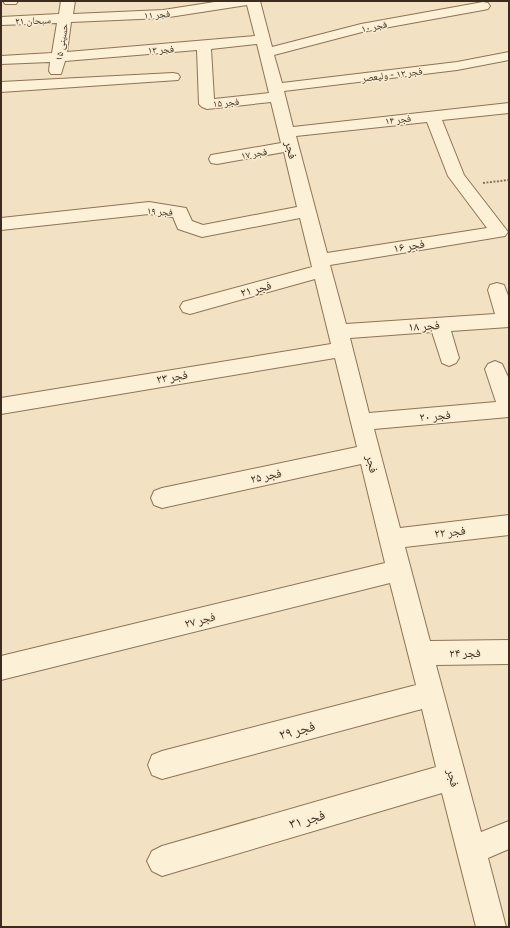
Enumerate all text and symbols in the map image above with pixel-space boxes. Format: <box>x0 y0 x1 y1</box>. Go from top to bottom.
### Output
street label: فجر ۱۱ <box>144 7 171 22</box>
street label: سبحان ۲۱ <box>15 13 52 28</box>
street label: فجر ۱۰ <box>360 18 388 35</box>
street label: حسینی ۱۵ <box>52 22 71 62</box>
street label: فجر ۱۳ <box>148 42 174 57</box>
street label: فجر ۱۲ - ولیعصر <box>360 64 423 85</box>
street label: فجر ۱۵ <box>212 95 240 110</box>
street label: فجر ۱۴ <box>384 111 412 128</box>
street label: فجر <box>282 138 301 160</box>
street label: فجر ۱۷ <box>240 145 268 162</box>
street label: فجر ۱۹ <box>146 204 173 219</box>
street label: فجر ۱۶ <box>392 236 426 255</box>
street label: فجر ۲۱ <box>239 277 273 300</box>
street label: فجر ۱۸ <box>408 317 440 334</box>
street label: فجر ۲۳ <box>155 367 189 386</box>
street label: فجر ۲۰ <box>419 407 451 424</box>
street label: فجر <box>363 452 382 474</box>
street label: فجر ۲۵ <box>249 465 283 486</box>
street label: فجر ۲۲ <box>434 522 466 541</box>
street label: فجر ۲۷ <box>183 608 217 631</box>
street label: فجر ۲۴ <box>449 645 481 660</box>
street label: فجر ۲۹ <box>277 717 317 743</box>
street label: فجر <box>444 766 463 788</box>
street label: فجر ۳۱ <box>287 805 327 833</box>

